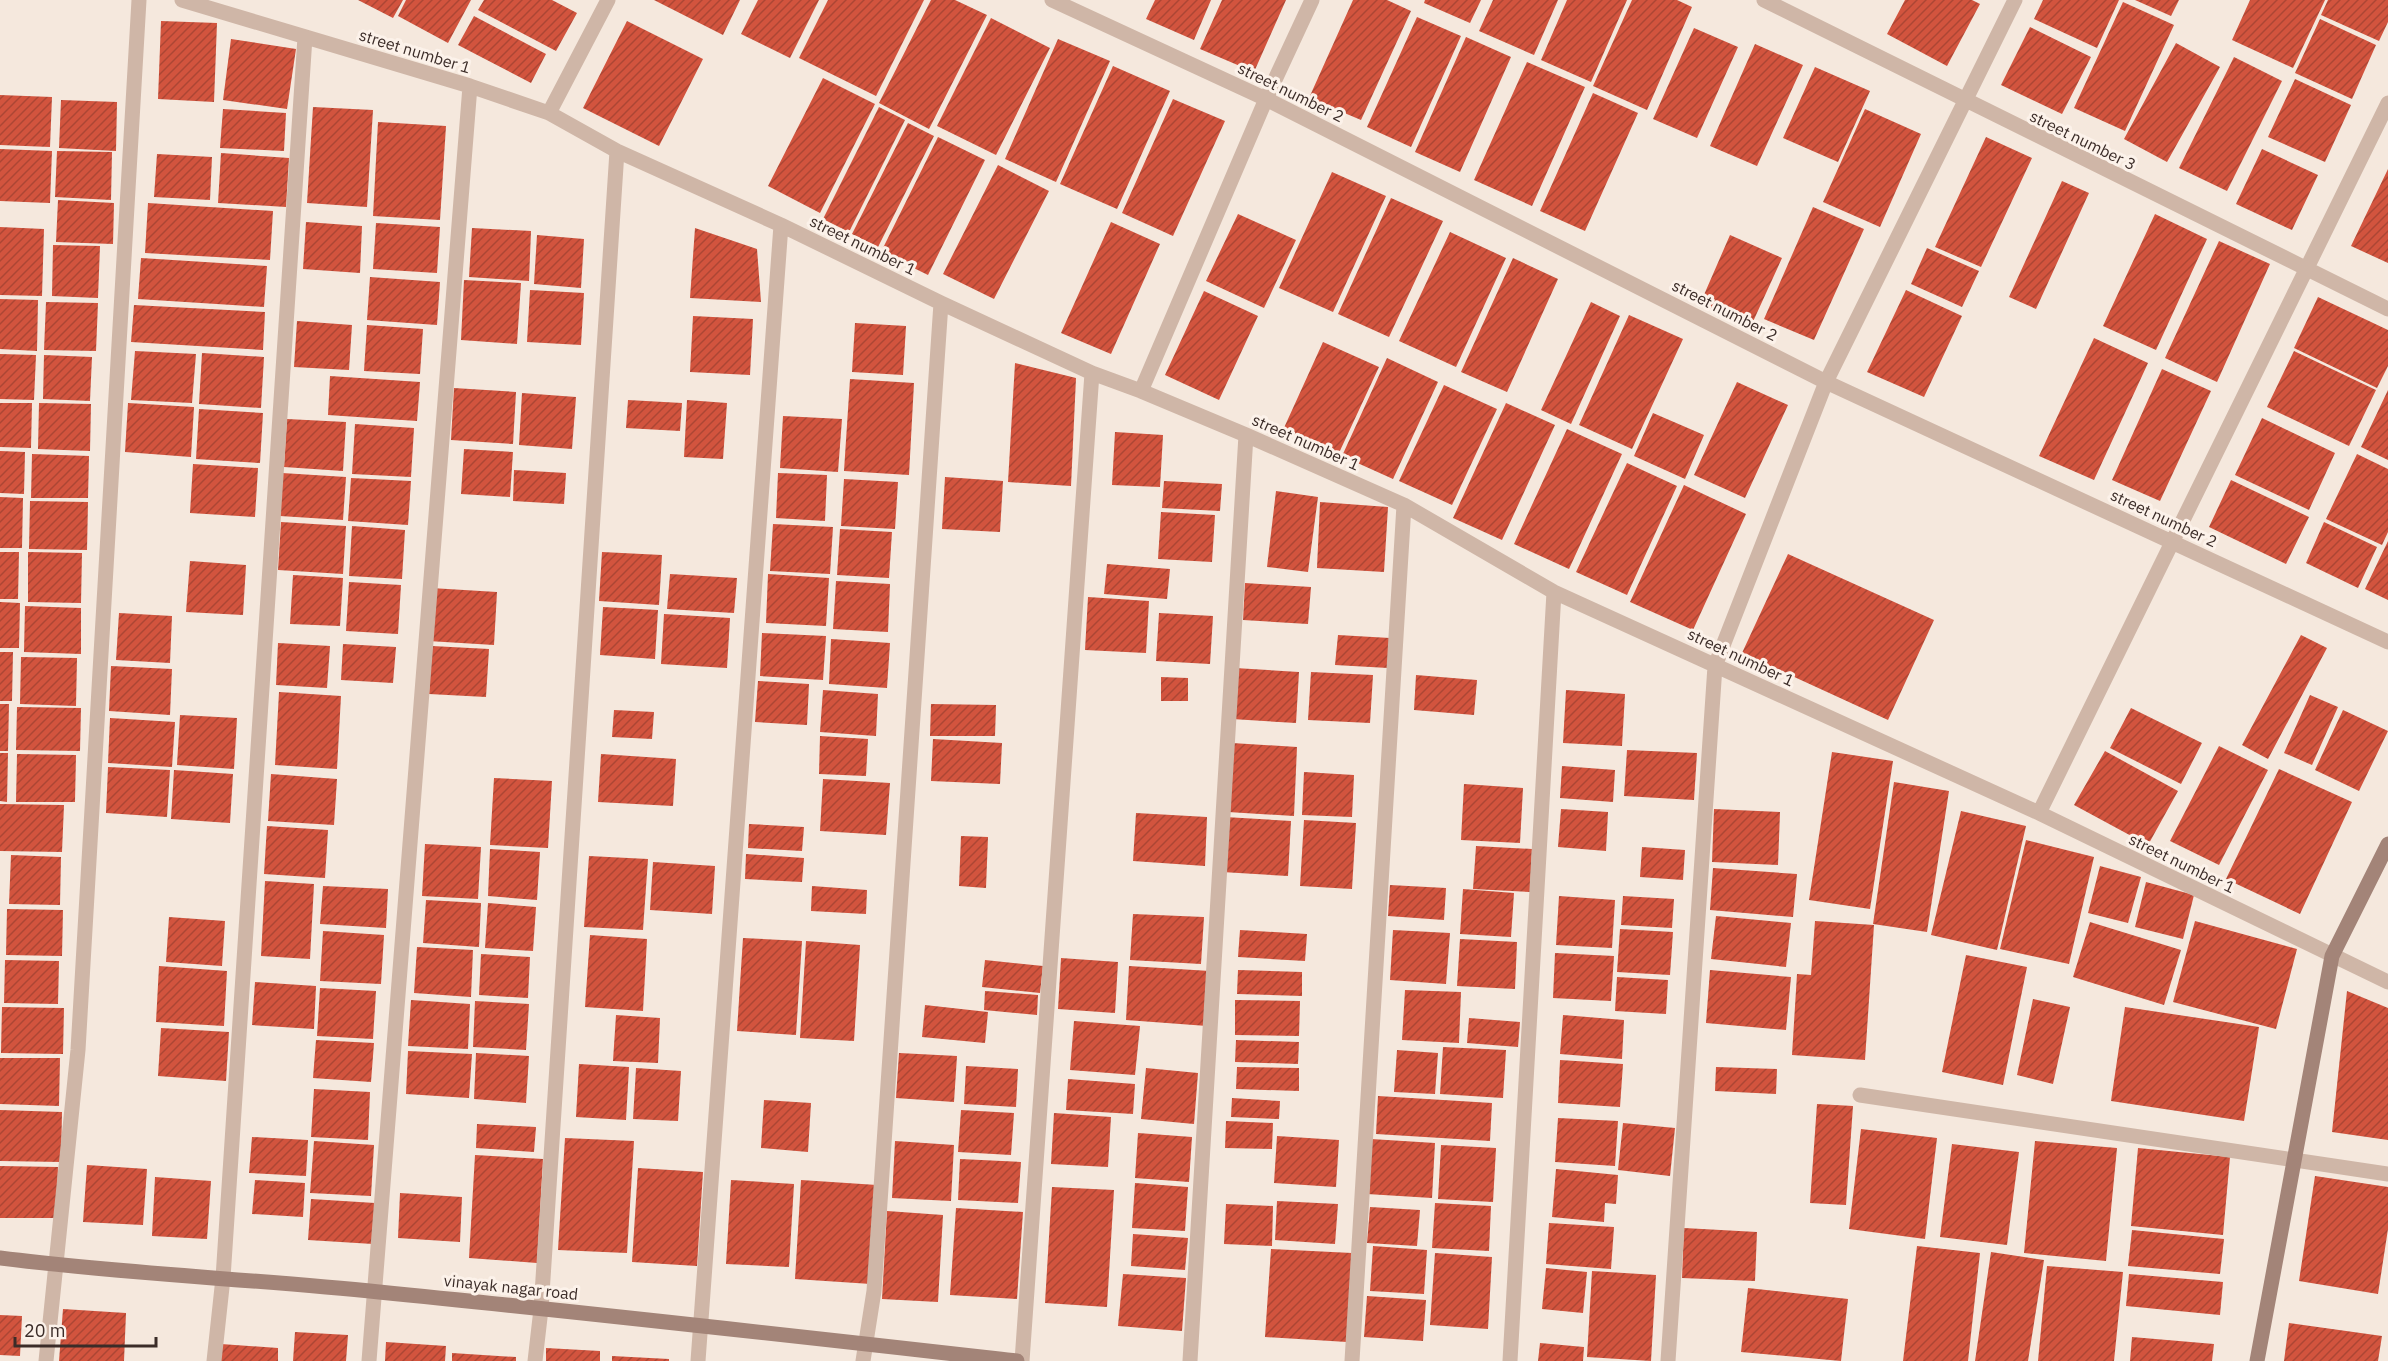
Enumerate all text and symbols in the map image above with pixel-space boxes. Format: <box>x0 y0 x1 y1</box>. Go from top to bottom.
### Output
street label: street number 1 <box>357 25 473 77</box>
street label: street number 2 <box>1235 58 1347 126</box>
street label: street number 3 <box>2027 106 2139 174</box>
street label: street number 1 <box>807 211 919 279</box>
street label: street number 2 <box>1669 275 1781 345</box>
street label: street number 1 <box>1249 409 1363 475</box>
street label: street number 2 <box>2107 485 2221 551</box>
street label: street number 1 <box>1684 624 1798 690</box>
street label: street number 1 <box>2126 829 2238 897</box>
street label: vinayak nagar road <box>443 1270 579 1304</box>
scale bar <box>15 1310 156 1348</box>
text: 20 m <box>24 1319 66 1342</box>

